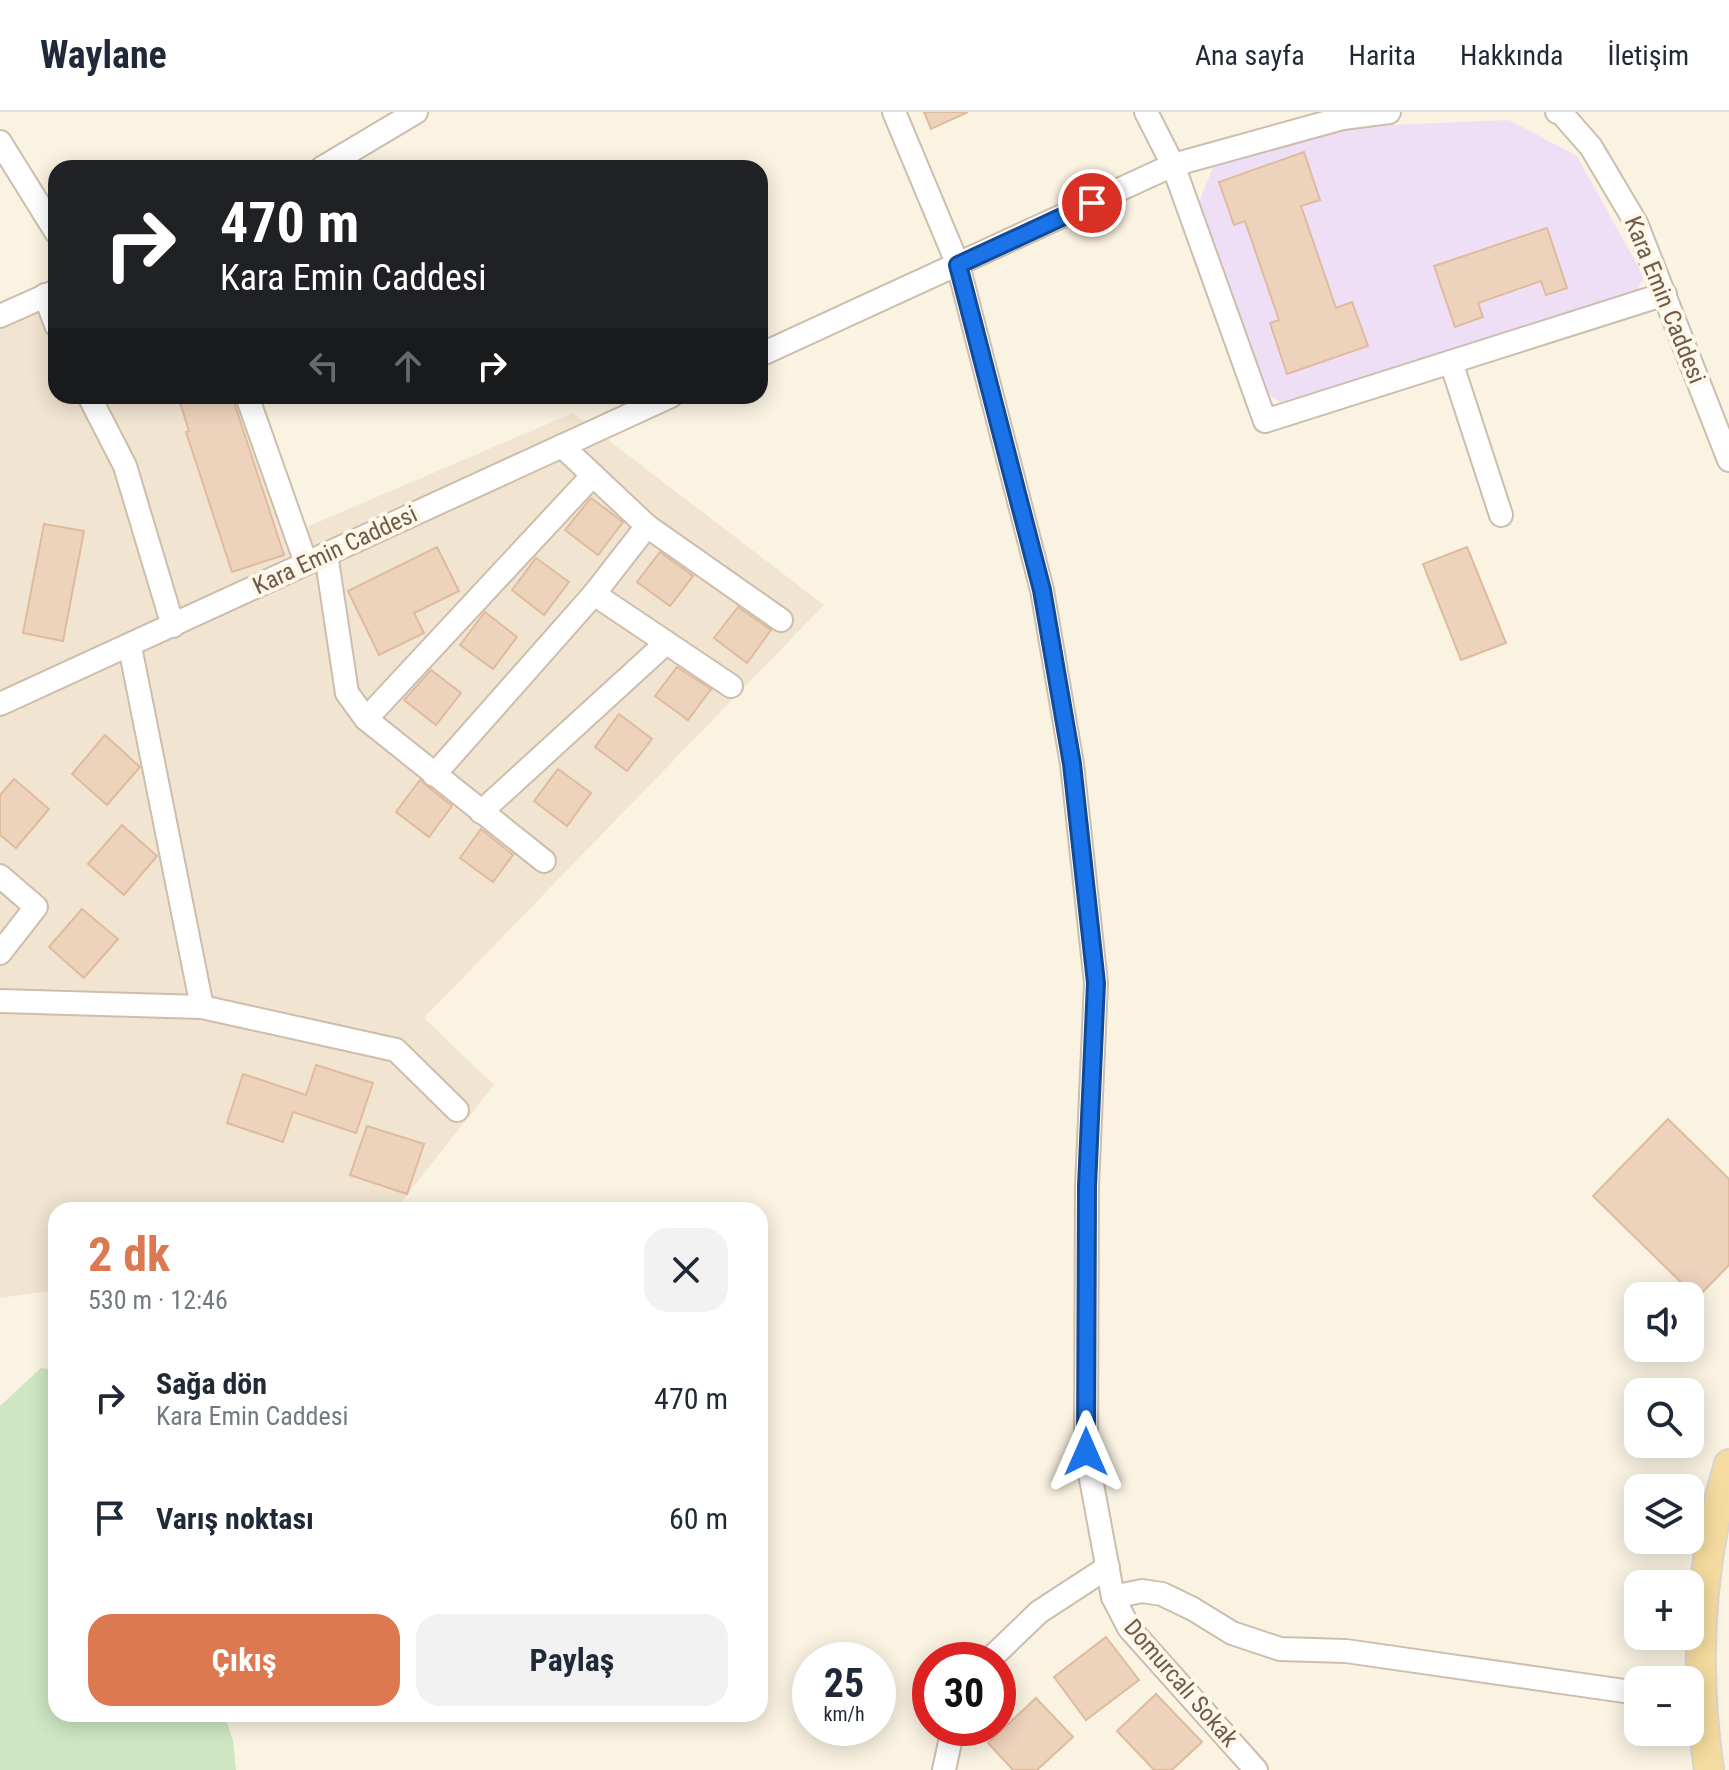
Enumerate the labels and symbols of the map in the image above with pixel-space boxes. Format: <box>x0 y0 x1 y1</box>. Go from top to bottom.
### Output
pin <box>1058 169 1126 237</box>
street label: Kara Emin Caddesi <box>1619 212 1711 388</box>
street label: Kara Emin Caddesi <box>249 500 421 600</box>
position arrow <box>1044 1410 1128 1494</box>
street label: Domurcalı Sokak <box>1118 1614 1244 1752</box>
speed limit sign: 30 <box>912 1642 1016 1746</box>

